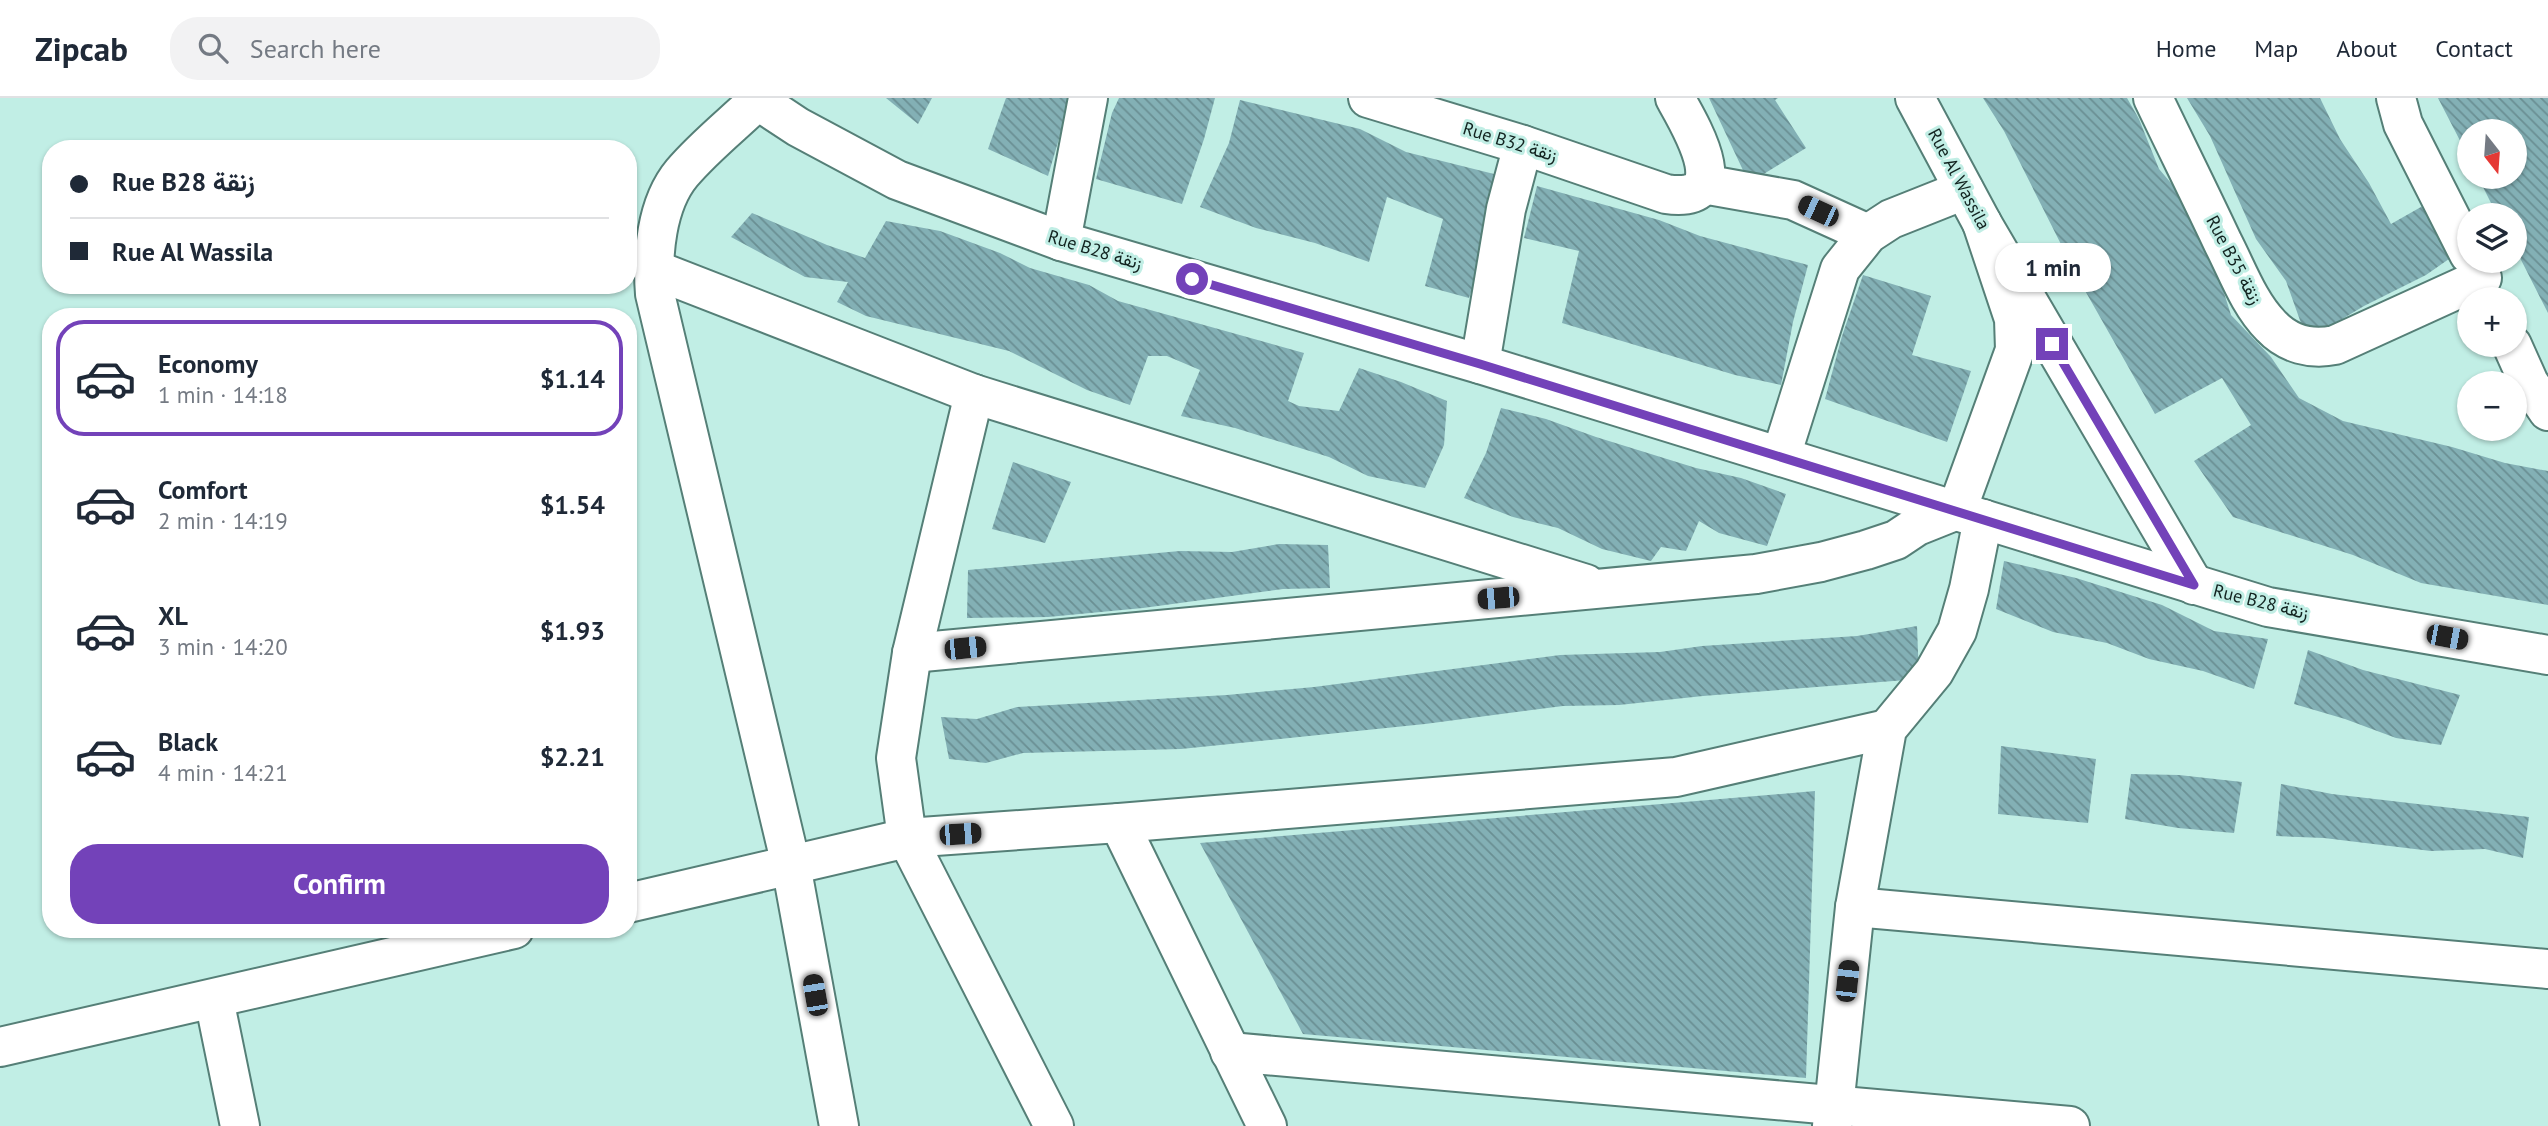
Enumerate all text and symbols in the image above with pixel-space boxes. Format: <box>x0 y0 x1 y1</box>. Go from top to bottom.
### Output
search box <box>170 17 660 80</box>
text: Zipcab <box>35 27 128 70</box>
icon: search <box>194 29 232 67</box>
text: Search here <box>250 32 381 65</box>
text: Home <box>2156 33 2216 64</box>
text: Map <box>2254 33 2298 64</box>
text: About <box>2336 33 2397 64</box>
text: Contact <box>2435 33 2513 64</box>
street label: Rue B32 زنقة <box>1460 116 1560 167</box>
north arrow <box>2457 119 2527 189</box>
map controls <box>2457 119 2527 441</box>
street label: Rue Al Wassila <box>1923 124 1996 233</box>
text: Rue B28 زنقة <box>112 165 255 198</box>
car <box>1795 193 1842 229</box>
button: layers <box>2457 203 2527 273</box>
street label: Rue B35 زنقة <box>2201 211 2267 308</box>
street label: Rue B28 زنقة <box>1045 224 1145 275</box>
text: Rue Al Wassila <box>112 235 273 268</box>
callout: 1 min <box>1994 243 2110 292</box>
text: 1 min <box>2025 253 2081 282</box>
route start <box>1176 263 1208 295</box>
button: + <box>2457 287 2527 357</box>
route end <box>2036 328 2068 360</box>
icon: car <box>74 347 137 410</box>
text: Economy <box>158 347 258 380</box>
text: $1.14 <box>540 362 605 395</box>
button: − <box>2457 371 2527 441</box>
text: 1 min · 14:18 <box>158 380 288 409</box>
icon: car <box>74 473 137 536</box>
text: Comfort <box>158 473 248 506</box>
text: $1.54 <box>540 488 605 521</box>
text: 2 min · 14:19 <box>158 506 288 535</box>
street label: Rue B28 زنقة <box>2211 579 2311 624</box>
car <box>1477 586 1520 610</box>
icon: car <box>74 599 137 662</box>
text: XL <box>158 599 188 632</box>
text: $1.93 <box>540 614 605 647</box>
car <box>2425 623 2470 651</box>
text: 3 min · 14:20 <box>158 632 288 661</box>
car <box>944 635 987 661</box>
icon: car <box>74 725 137 788</box>
text: Black <box>158 725 218 758</box>
text: $2.21 <box>540 740 605 773</box>
text: 4 min · 14:21 <box>158 758 288 787</box>
car <box>939 822 982 846</box>
button: Confirm <box>70 844 609 924</box>
car <box>1835 959 1860 1003</box>
car <box>802 972 829 1018</box>

